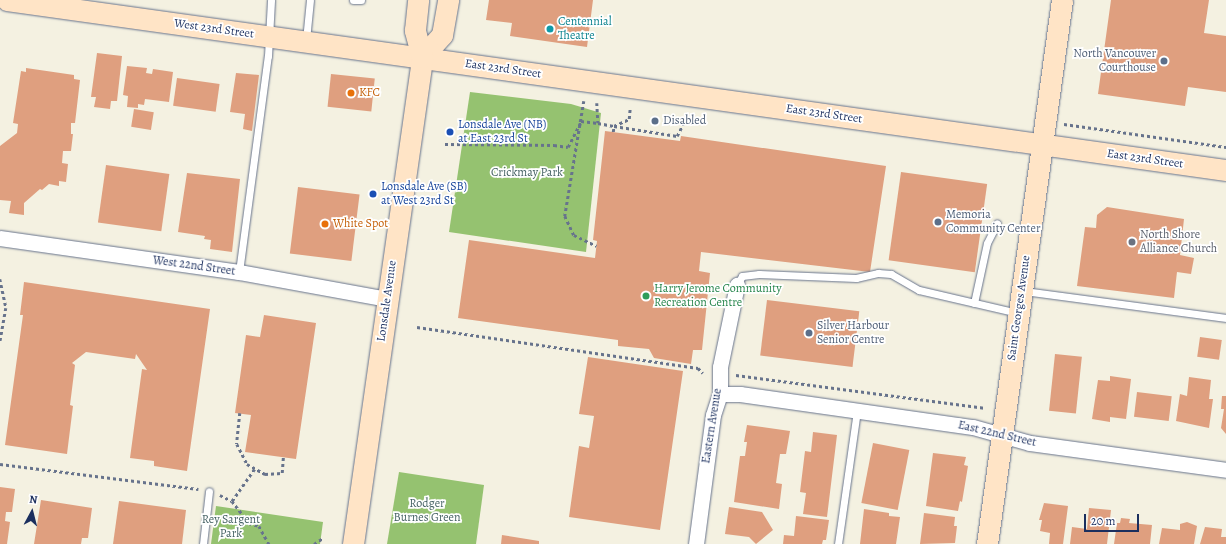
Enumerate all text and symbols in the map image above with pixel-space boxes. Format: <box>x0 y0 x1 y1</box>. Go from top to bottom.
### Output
place label: Centennial Theatre <box>558 15 612 43</box>
street label: West 23rd Street <box>173 16 255 42</box>
marker: Centennial Theatre <box>545 24 555 34</box>
place label: North Vancouver Courthouse <box>1073 47 1156 75</box>
marker: North Vancouver Courthouse <box>1159 56 1169 66</box>
street label: East 23rd Street <box>464 57 542 81</box>
place label: KFC <box>359 86 380 100</box>
marker: KFC <box>346 88 356 98</box>
street label: East 23rd Street <box>785 102 863 126</box>
place label: Disabled <box>663 114 706 128</box>
marker: Disabled <box>650 116 660 126</box>
place label: Lonsdale Ave (NB) at East 23rd St <box>458 118 546 146</box>
marker: Lonsdale Ave (NB) at East 23rd St <box>445 127 455 137</box>
street label: East 23rd Street <box>1106 147 1184 171</box>
park label: Crickmay Park <box>491 166 563 180</box>
place label: Lonsdale Ave (SB) at West 23rd St <box>381 180 467 208</box>
marker: Lonsdale Ave (SB) at West 23rd St <box>368 189 378 199</box>
place label: Memoria Community Center <box>946 208 1041 236</box>
place label: White Spot <box>333 217 388 231</box>
marker: Memoria Community Center <box>933 217 943 227</box>
marker: White Spot <box>320 219 330 229</box>
place label: North Shore Alliance Church <box>1140 228 1217 256</box>
marker: North Shore Alliance Church <box>1127 237 1137 247</box>
street label: West 22nd Street <box>152 253 236 279</box>
street label: Saint Georges Avenue <box>1004 254 1034 362</box>
street label: Lonsdale Avenue <box>374 259 400 343</box>
place label: Harry Jerome Community Recreation Centre <box>654 282 781 310</box>
marker: Harry Jerome Community Recreation Centre <box>641 291 651 301</box>
place label: Silver Harbour Senior Centre <box>817 319 889 347</box>
marker: Silver Harbour Senior Centre <box>804 328 814 338</box>
street label: Eastern Avenue <box>699 387 725 465</box>
street label: East 22nd Street <box>956 418 1038 450</box>
north arrow <box>12 492 52 532</box>
text: N <box>29 492 38 508</box>
park label: Rodger Burnes Green <box>394 497 460 525</box>
scale bar <box>1086 506 1141 532</box>
park label: Rey Sargent Park <box>202 513 260 541</box>
text: 20 m <box>1091 513 1115 529</box>

